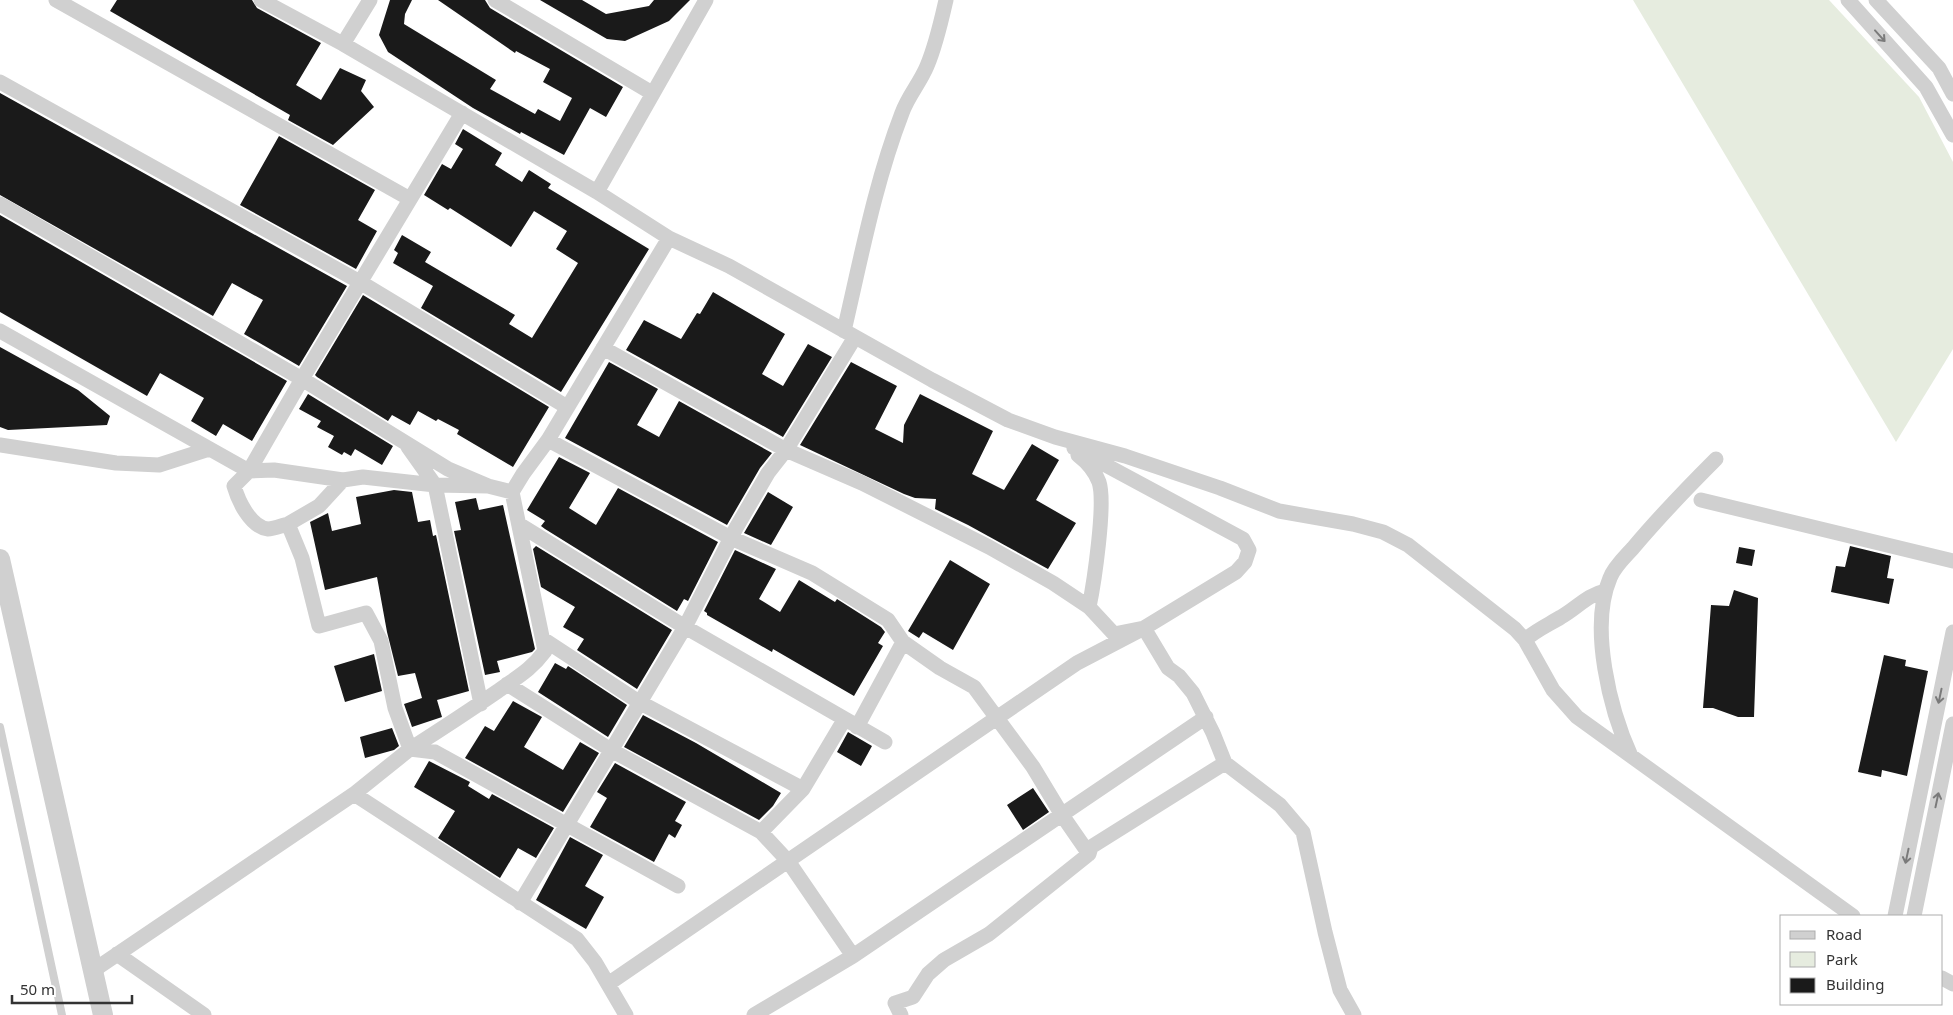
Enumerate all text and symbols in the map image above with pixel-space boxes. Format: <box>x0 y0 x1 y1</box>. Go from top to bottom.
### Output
one-way arrow <box>1875 30 1886 43</box>
one-way arrow <box>1934 688 1944 704</box>
one-way arrow <box>1933 792 1943 808</box>
one-way arrow <box>1902 847 1911 863</box>
legend <box>1780 915 1943 1005</box>
text: Road <box>1826 924 1862 944</box>
text: Park <box>1826 949 1858 969</box>
scale bar <box>12 972 132 1004</box>
text: Building <box>1826 974 1884 994</box>
text: 50 m <box>20 979 55 999</box>

